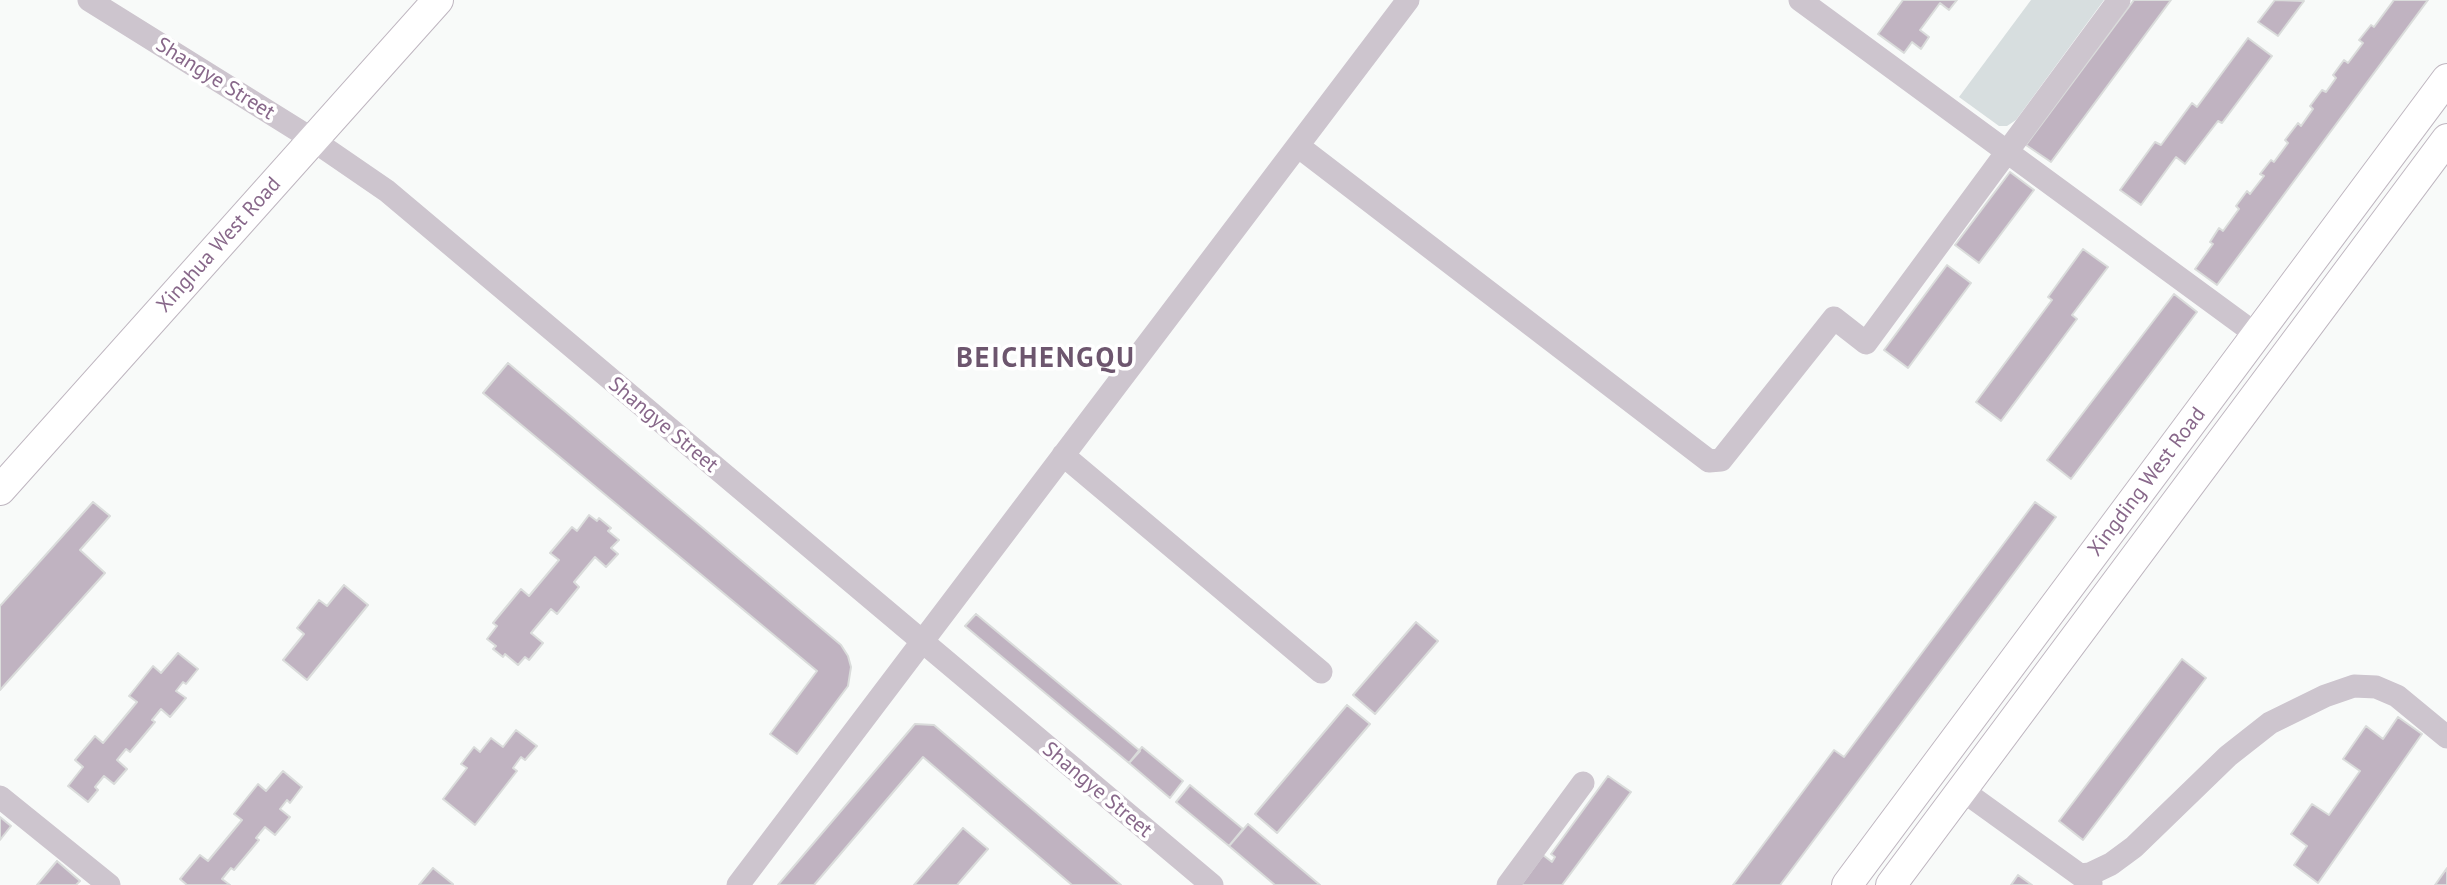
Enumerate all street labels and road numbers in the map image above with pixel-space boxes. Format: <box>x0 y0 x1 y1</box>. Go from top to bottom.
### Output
street label: Shangye Street <box>151 32 279 126</box>
street label: Xinghua West Road <box>152 172 286 318</box>
street label: Shangye Street <box>603 372 723 478</box>
street label: Xingding West Road <box>2083 403 2211 561</box>
street label: Shangye Street <box>1037 737 1157 843</box>

